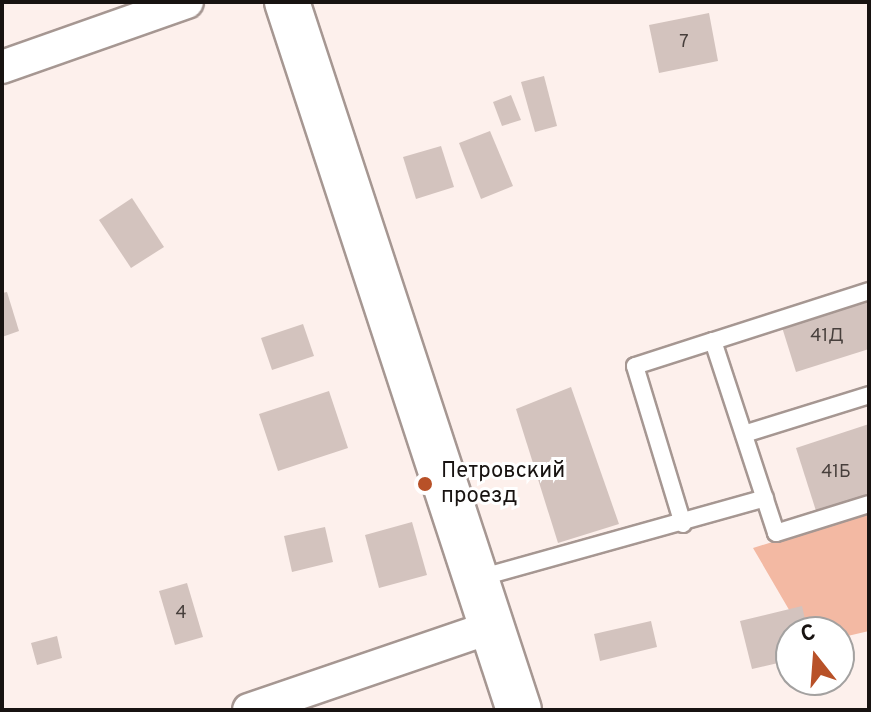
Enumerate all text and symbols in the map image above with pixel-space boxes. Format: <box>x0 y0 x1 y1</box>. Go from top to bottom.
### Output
house number: 7 <box>679 32 689 54</box>
house number: 41Д <box>810 326 844 348</box>
place label: Петровский проезд <box>441 458 565 510</box>
house number: 41Б <box>821 462 851 484</box>
marker: Петровский проезд <box>416 475 434 493</box>
house number: 4 <box>175 603 187 625</box>
north arrow <box>775 616 855 696</box>
text: С <box>798 620 819 649</box>

